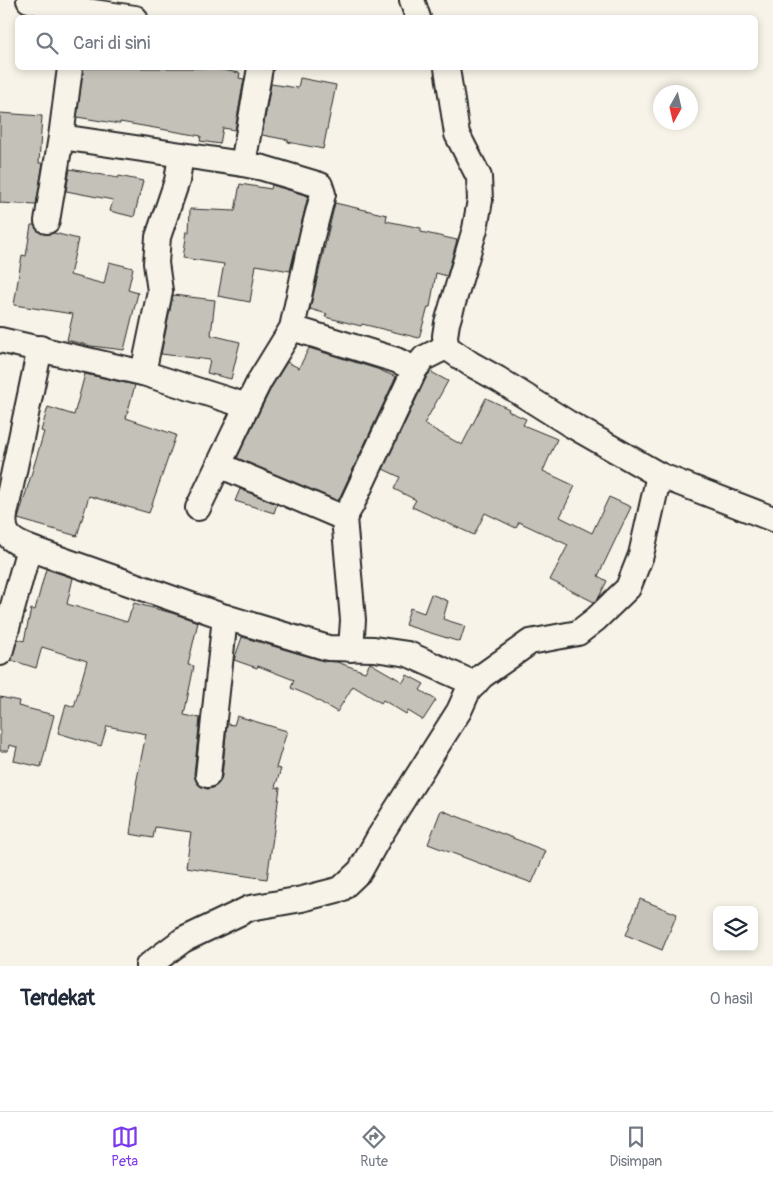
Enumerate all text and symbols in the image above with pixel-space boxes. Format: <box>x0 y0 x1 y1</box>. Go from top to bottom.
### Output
search box <box>15 15 758 70</box>
icon: search <box>33 29 61 57</box>
text: Cari di sini <box>73 31 150 55</box>
north arrow <box>653 85 698 130</box>
map controls <box>713 906 758 951</box>
button: layers <box>713 906 758 951</box>
text: Terdekat <box>20 985 95 1012</box>
text: 0 hasil <box>710 989 753 1009</box>
tab: Peta <box>111 1123 139 1170</box>
tab: Rute <box>360 1123 388 1170</box>
tab: Disimpan <box>610 1123 662 1170</box>

